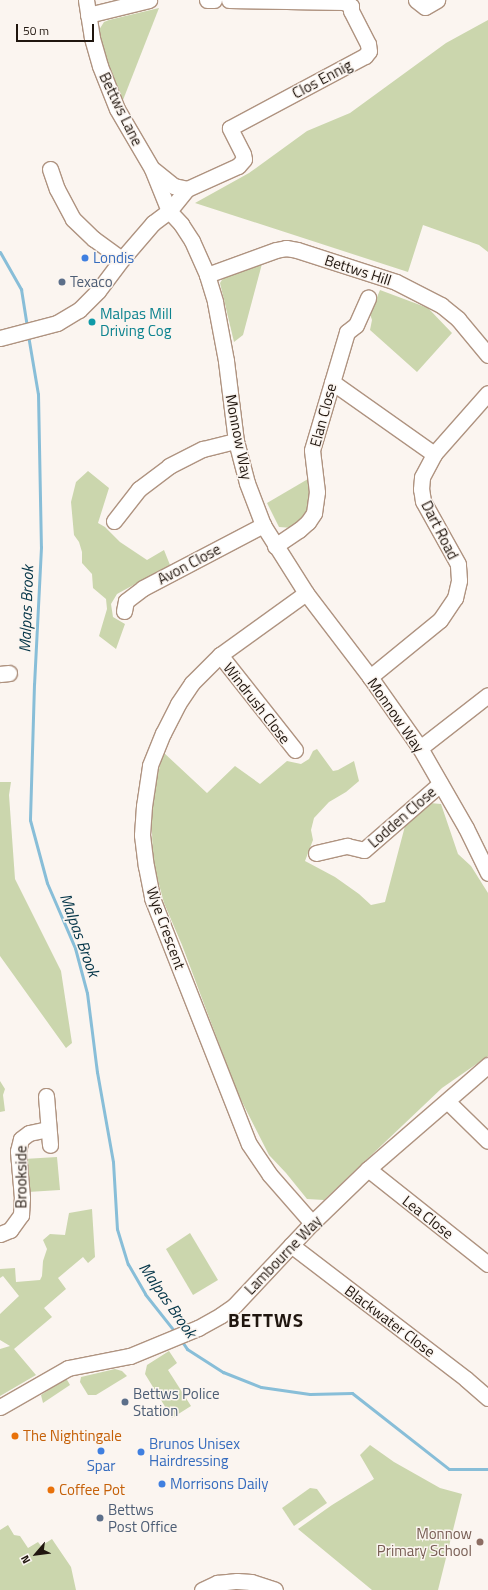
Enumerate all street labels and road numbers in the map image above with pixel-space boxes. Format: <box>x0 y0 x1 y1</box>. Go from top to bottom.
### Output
street label: Clos Ennig <box>289 56 355 102</box>
street label: Bettws Lane <box>96 69 146 149</box>
street label: Bettws Hill <box>322 251 394 289</box>
street label: Elan Close <box>306 381 340 449</box>
street label: Monnow Way <box>222 393 256 481</box>
street label: Dart Road <box>418 498 462 562</box>
street label: Avon Close <box>154 540 224 588</box>
street label: Windrush Close <box>220 659 294 747</box>
street label: Monnow Way <box>364 674 428 756</box>
street label: Lodden Close <box>364 783 440 851</box>
street label: Wye Crescent <box>143 884 189 972</box>
street label: Brookside <box>12 1145 30 1209</box>
street label: Lea Close <box>399 1192 457 1242</box>
street label: Lambourne Way <box>241 1212 325 1298</box>
street label: Blackwater Close <box>341 1281 439 1361</box>

